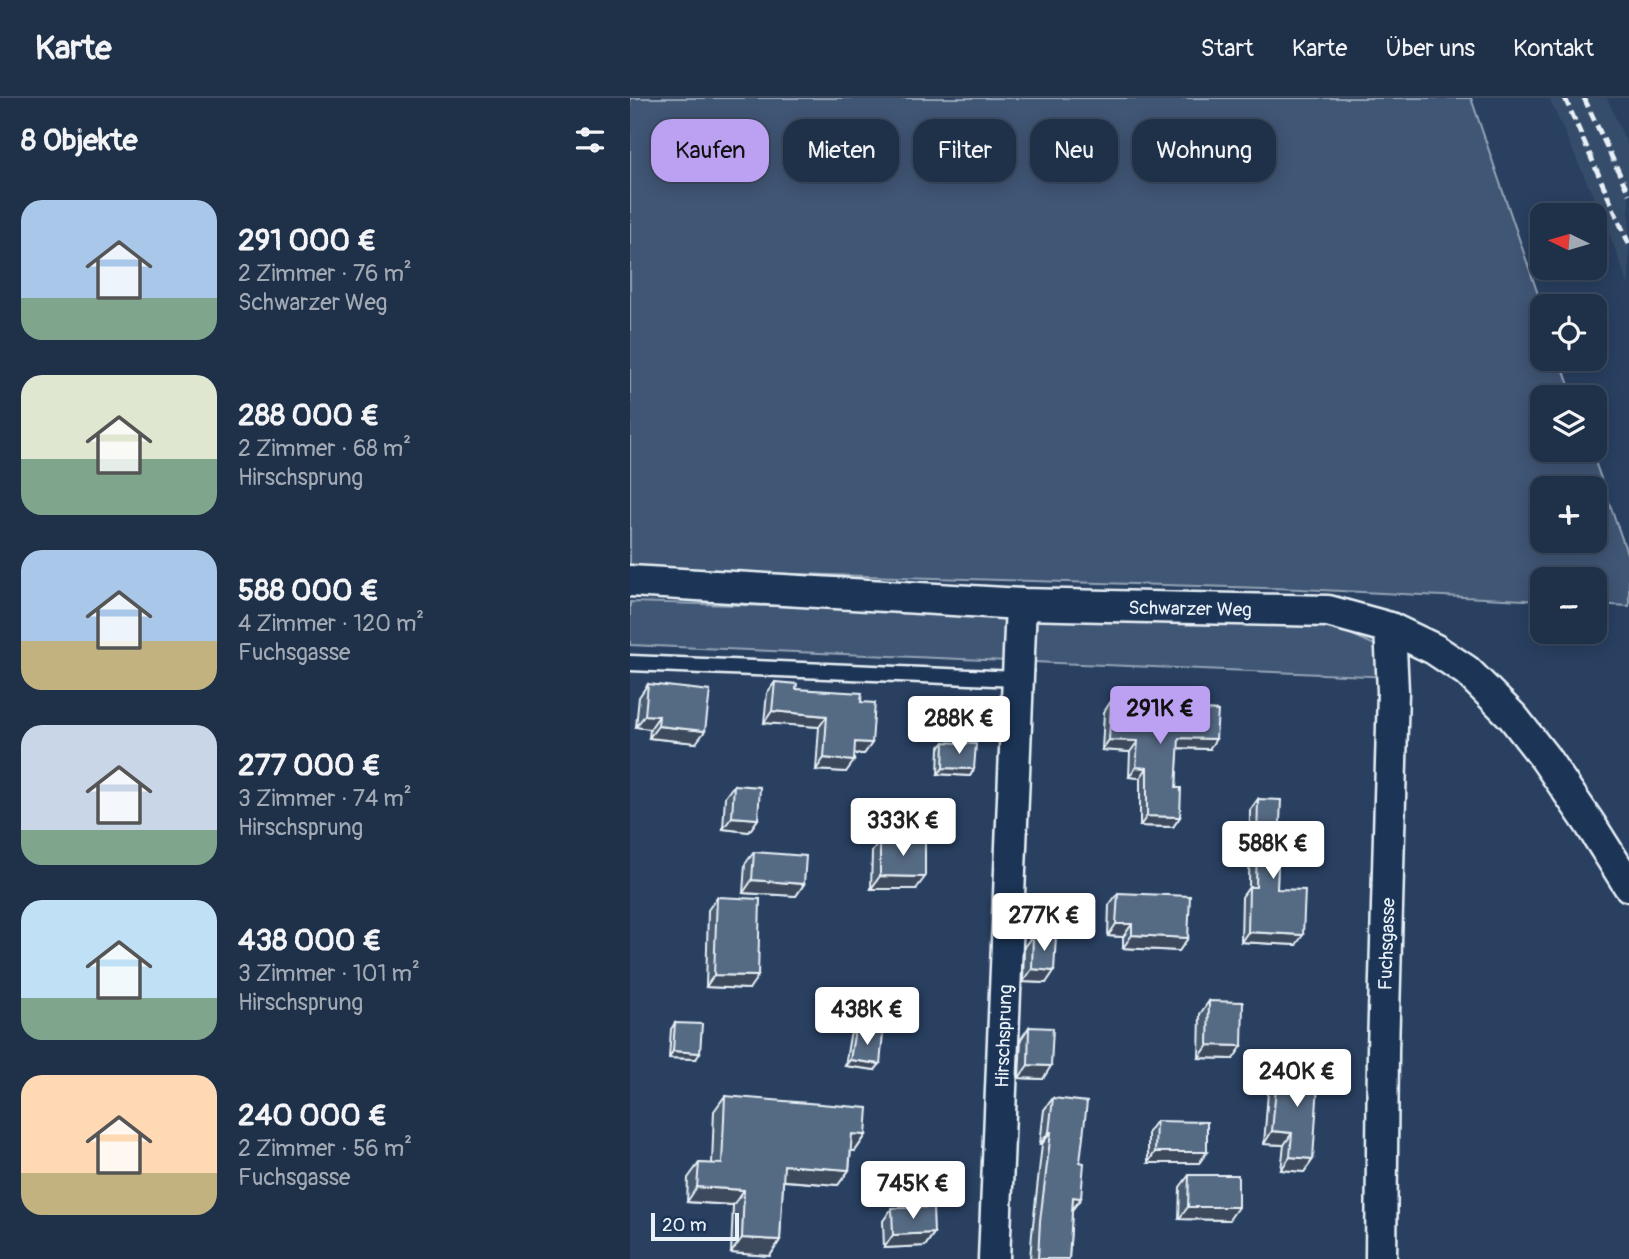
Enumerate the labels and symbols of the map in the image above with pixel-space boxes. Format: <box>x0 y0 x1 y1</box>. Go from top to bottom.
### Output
north arrow <box>1530 203 1606 280</box>
street label: Schwarzer Weg <box>1128 596 1252 622</box>
pin: 291K € <box>1103 686 1217 746</box>
pin: 288K € <box>902 696 1016 756</box>
pin: 333K € <box>846 798 960 858</box>
pin: 588K € <box>1216 822 1330 881</box>
pin: 277K € <box>987 894 1101 953</box>
street label: Fuchsgasse <box>1373 897 1401 991</box>
street label: Hirschsprung <box>990 984 1018 1088</box>
pin: 438K € <box>810 988 924 1047</box>
pin: 240K € <box>1240 1049 1354 1109</box>
pin: 745K € <box>856 1162 970 1221</box>
scale bar <box>651 1210 738 1242</box>

